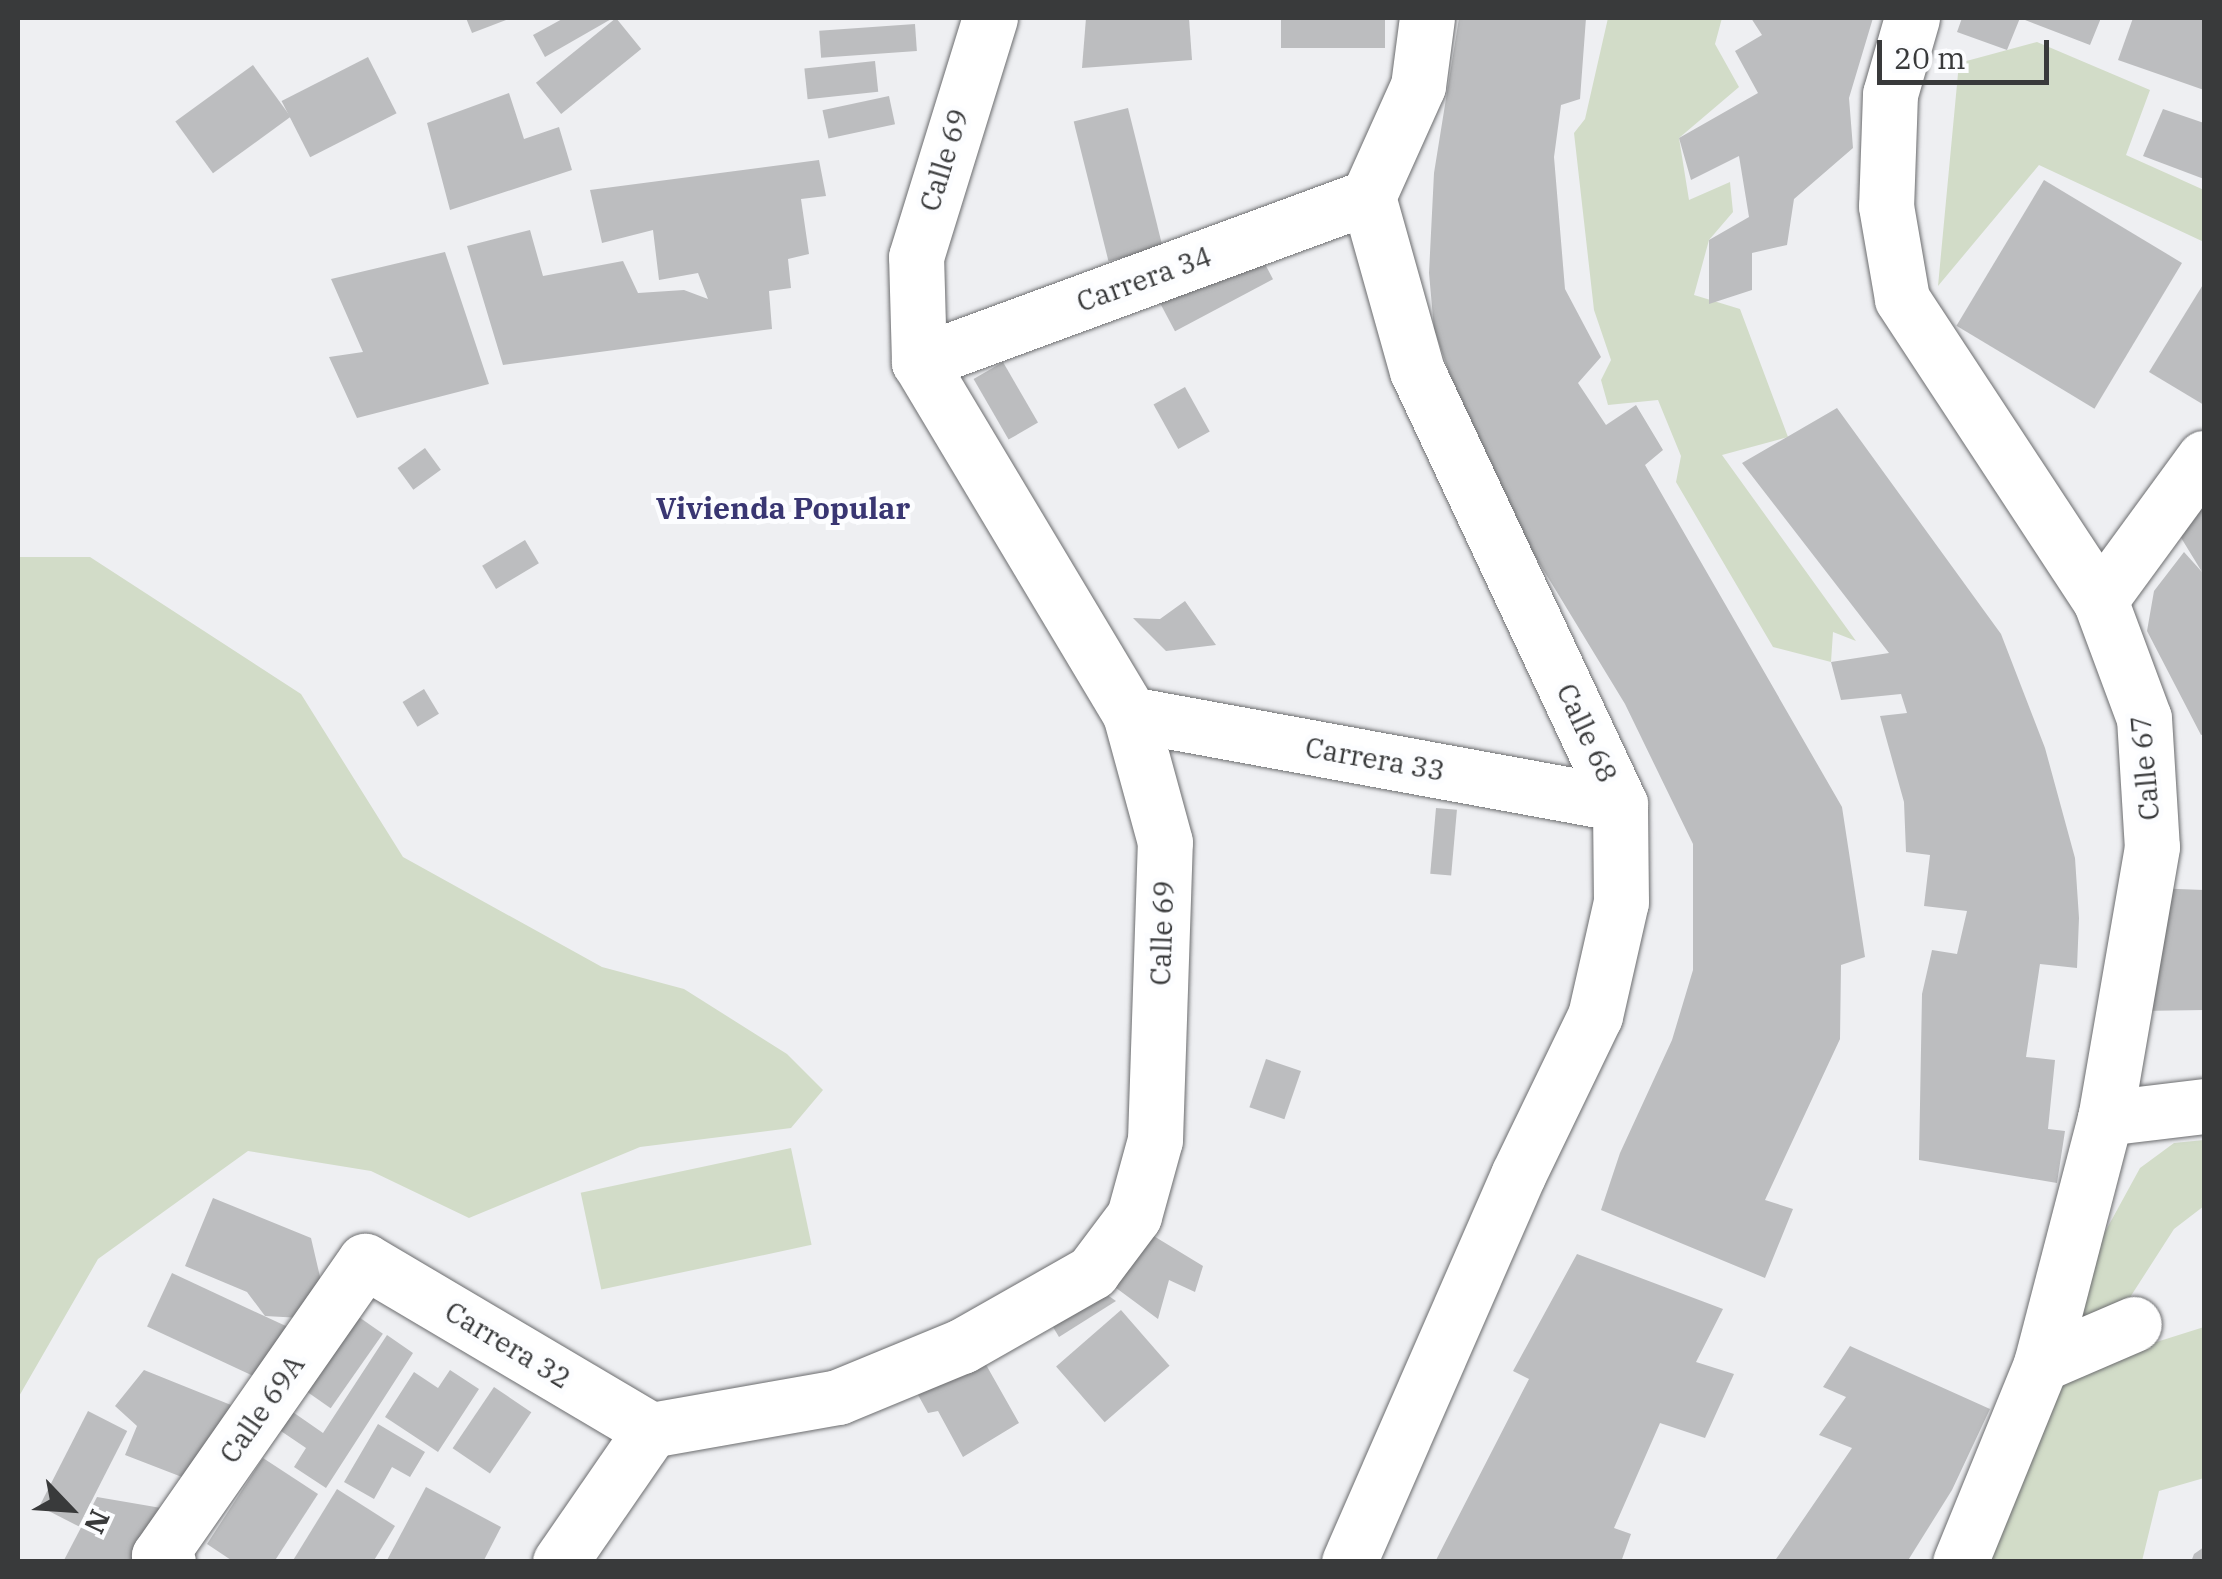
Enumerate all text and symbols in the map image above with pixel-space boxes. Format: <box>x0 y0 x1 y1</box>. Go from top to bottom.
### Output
scale bar <box>1882 20 2054 82</box>
text: 20 m <box>1894 38 1966 77</box>
street label: Calle 69 <box>913 105 975 215</box>
street label: Carrera 34 <box>1072 239 1216 319</box>
district label: Vivienda Popular <box>656 490 910 526</box>
street label: Calle 68 <box>1550 678 1624 788</box>
street label: Calle 67 <box>2124 714 2166 822</box>
street label: Carrera 33 <box>1303 730 1447 788</box>
street label: Calle 69 <box>1143 880 1181 986</box>
street label: Carrera 32 <box>439 1294 577 1396</box>
street label: Calle 69A <box>213 1348 311 1470</box>
north arrow <box>20 1459 120 1559</box>
text: N <box>76 1504 119 1540</box>

